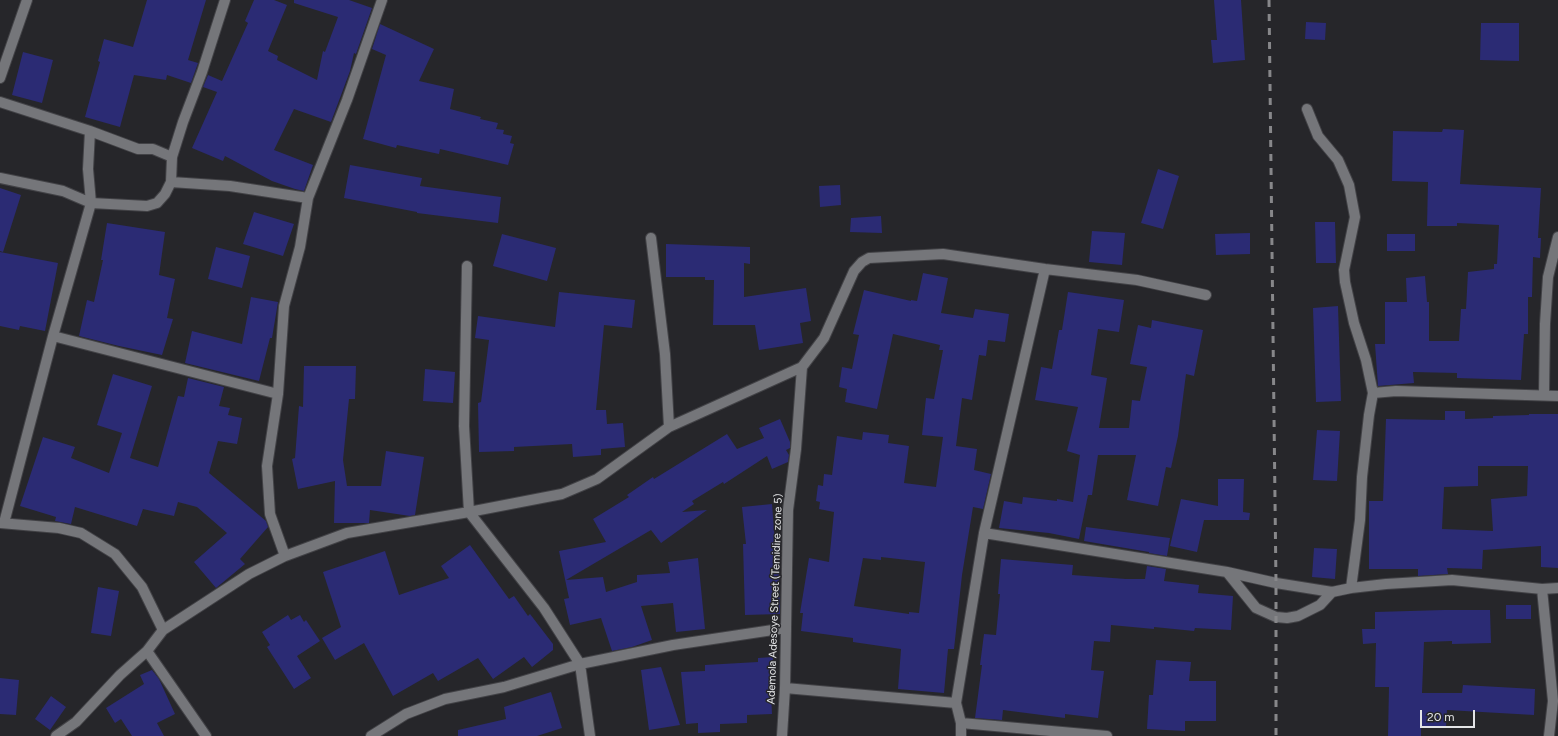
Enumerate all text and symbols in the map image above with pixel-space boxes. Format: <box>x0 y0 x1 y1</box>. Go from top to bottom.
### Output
street label: Ademola Adesoye Street (Temidire zone 5) <box>765 493 785 705</box>
scale bar <box>1422 702 1477 728</box>
text: 20 m <box>1427 710 1455 724</box>

